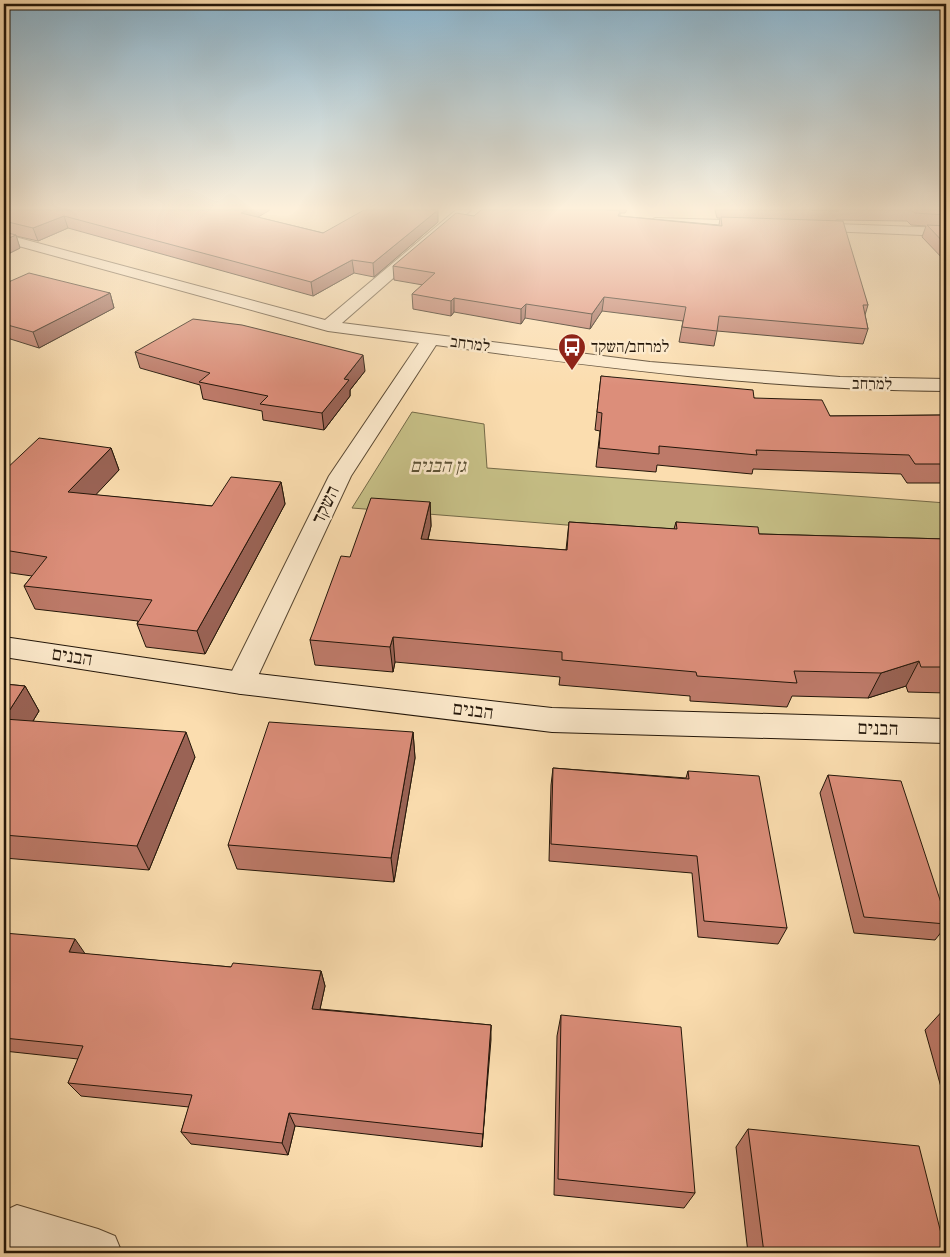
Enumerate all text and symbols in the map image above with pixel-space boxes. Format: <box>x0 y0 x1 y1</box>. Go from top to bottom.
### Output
street label: למרחב <box>449 332 491 356</box>
bus stop icon: למרחב/השקד <box>557 332 587 371</box>
place label: למרחב/השקד <box>591 337 669 357</box>
street label: למרחב <box>852 374 893 394</box>
park label: גן הבנים <box>410 455 468 478</box>
street label: השקד <box>307 482 345 528</box>
street label: הבנים <box>50 642 94 672</box>
street label: הבנים <box>451 697 495 725</box>
street label: הבנים <box>857 717 899 741</box>

